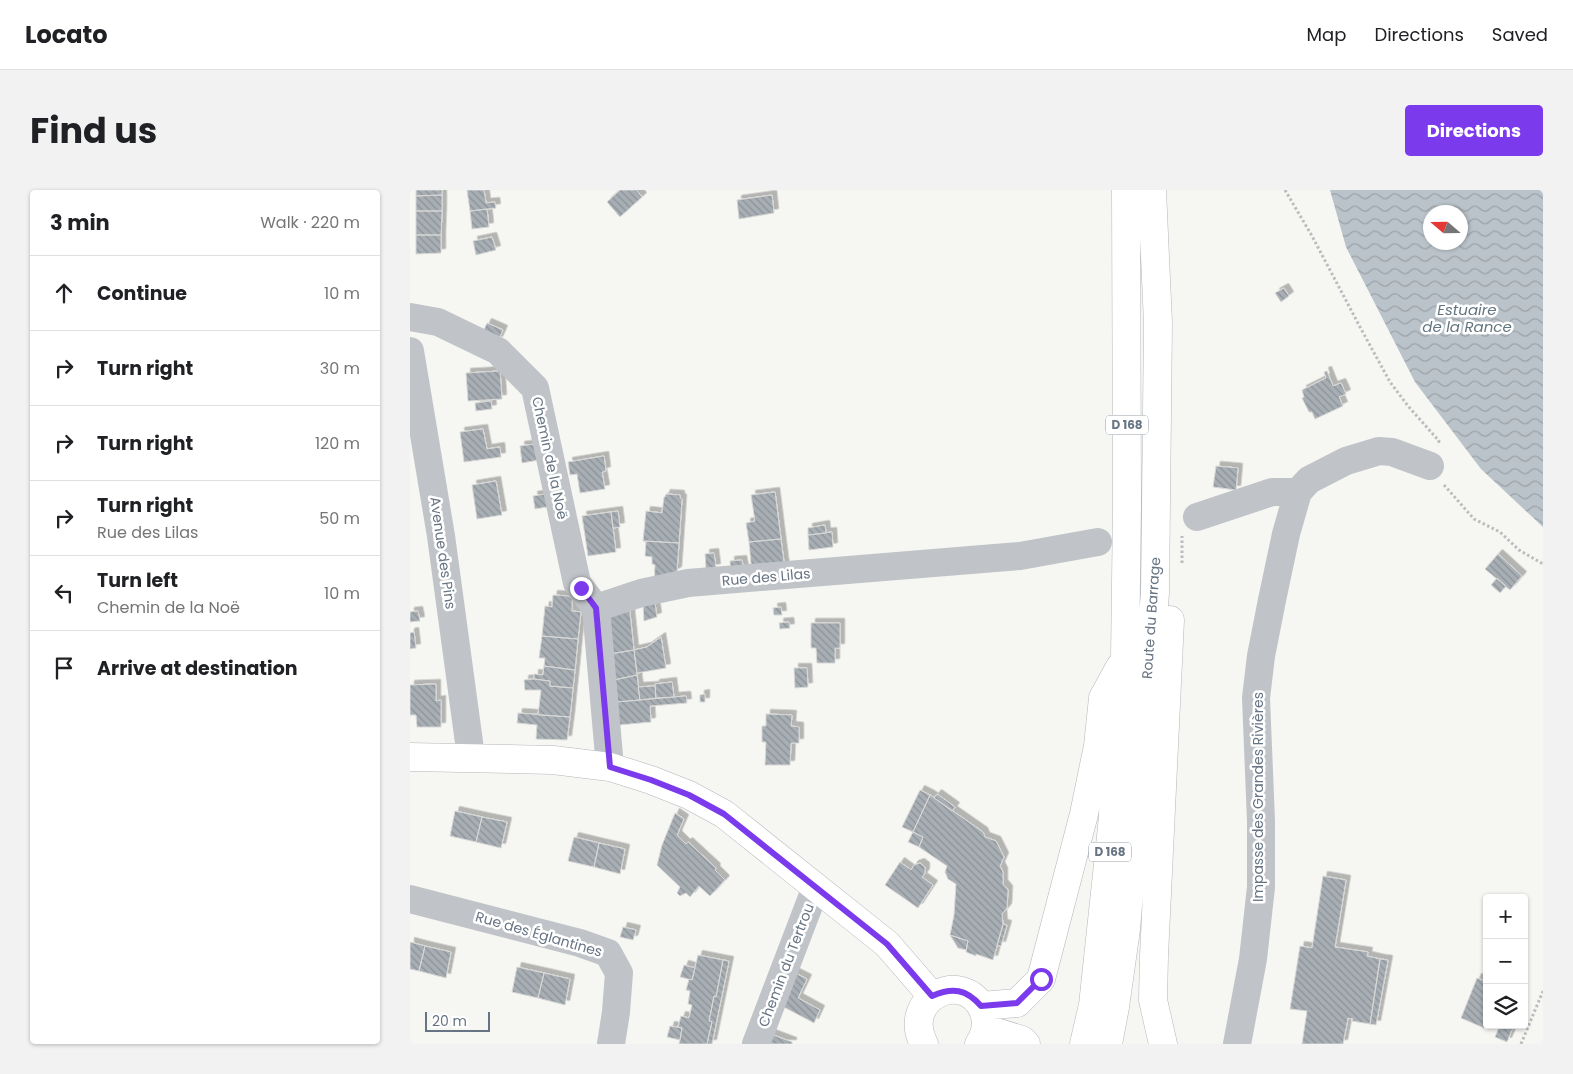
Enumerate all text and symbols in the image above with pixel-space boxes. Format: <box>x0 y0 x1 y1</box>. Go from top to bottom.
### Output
text: Locato <box>25 18 108 51</box>
text: Map <box>1307 22 1346 47</box>
text: Directions <box>1374 22 1464 47</box>
text: Saved <box>1492 22 1548 47</box>
button: Directions <box>1405 105 1543 156</box>
text: Find us <box>30 106 157 155</box>
north arrow <box>1423 205 1468 250</box>
text: 3 min <box>50 208 110 237</box>
text: Walk · 220 m <box>260 211 360 234</box>
icon: ahead <box>50 279 78 307</box>
text: Continue <box>97 280 187 307</box>
text: 10 m <box>324 282 360 305</box>
water label: Estuaire de la Rance <box>1422 299 1512 337</box>
icon: right <box>50 354 78 382</box>
text: Turn right <box>97 355 193 382</box>
text: 30 m <box>320 357 360 380</box>
street label: Chemin de la Noë <box>527 395 573 522</box>
road number: D 168 <box>1106 416 1148 434</box>
icon: right <box>50 429 78 457</box>
text: Turn right <box>97 430 193 457</box>
text: 120 m <box>315 432 360 455</box>
text: Turn right <box>97 492 193 519</box>
street label: Avenue des Pins <box>425 495 461 611</box>
icon: right <box>50 504 78 532</box>
text: 50 m <box>319 507 360 530</box>
text: Rue des Lilas <box>97 521 198 544</box>
street label: Route du Barrage <box>1137 556 1165 680</box>
street label: Rue des Lilas <box>721 563 811 591</box>
text: Turn left <box>97 567 178 594</box>
route end <box>570 577 593 600</box>
icon: left <box>50 579 78 607</box>
text: 10 m <box>324 582 360 605</box>
text: Chemin de la Noë <box>97 596 240 619</box>
icon: arrive <box>50 654 78 682</box>
text: Arrive at destination <box>97 655 298 682</box>
street label: Impasse des Grandes Rivières <box>1248 692 1268 902</box>
road number: D 168 <box>1089 842 1131 862</box>
map controls <box>1483 894 1528 1029</box>
button: + <box>1483 894 1528 939</box>
street label: Chemin du Tertrou <box>753 900 819 1030</box>
street label: Rue des Églantines <box>473 906 605 962</box>
button: − <box>1483 939 1528 984</box>
route start <box>1030 968 1053 991</box>
button: layers <box>1483 984 1528 1029</box>
scale bar <box>425 1009 490 1032</box>
text: 20 m <box>432 1011 467 1031</box>

